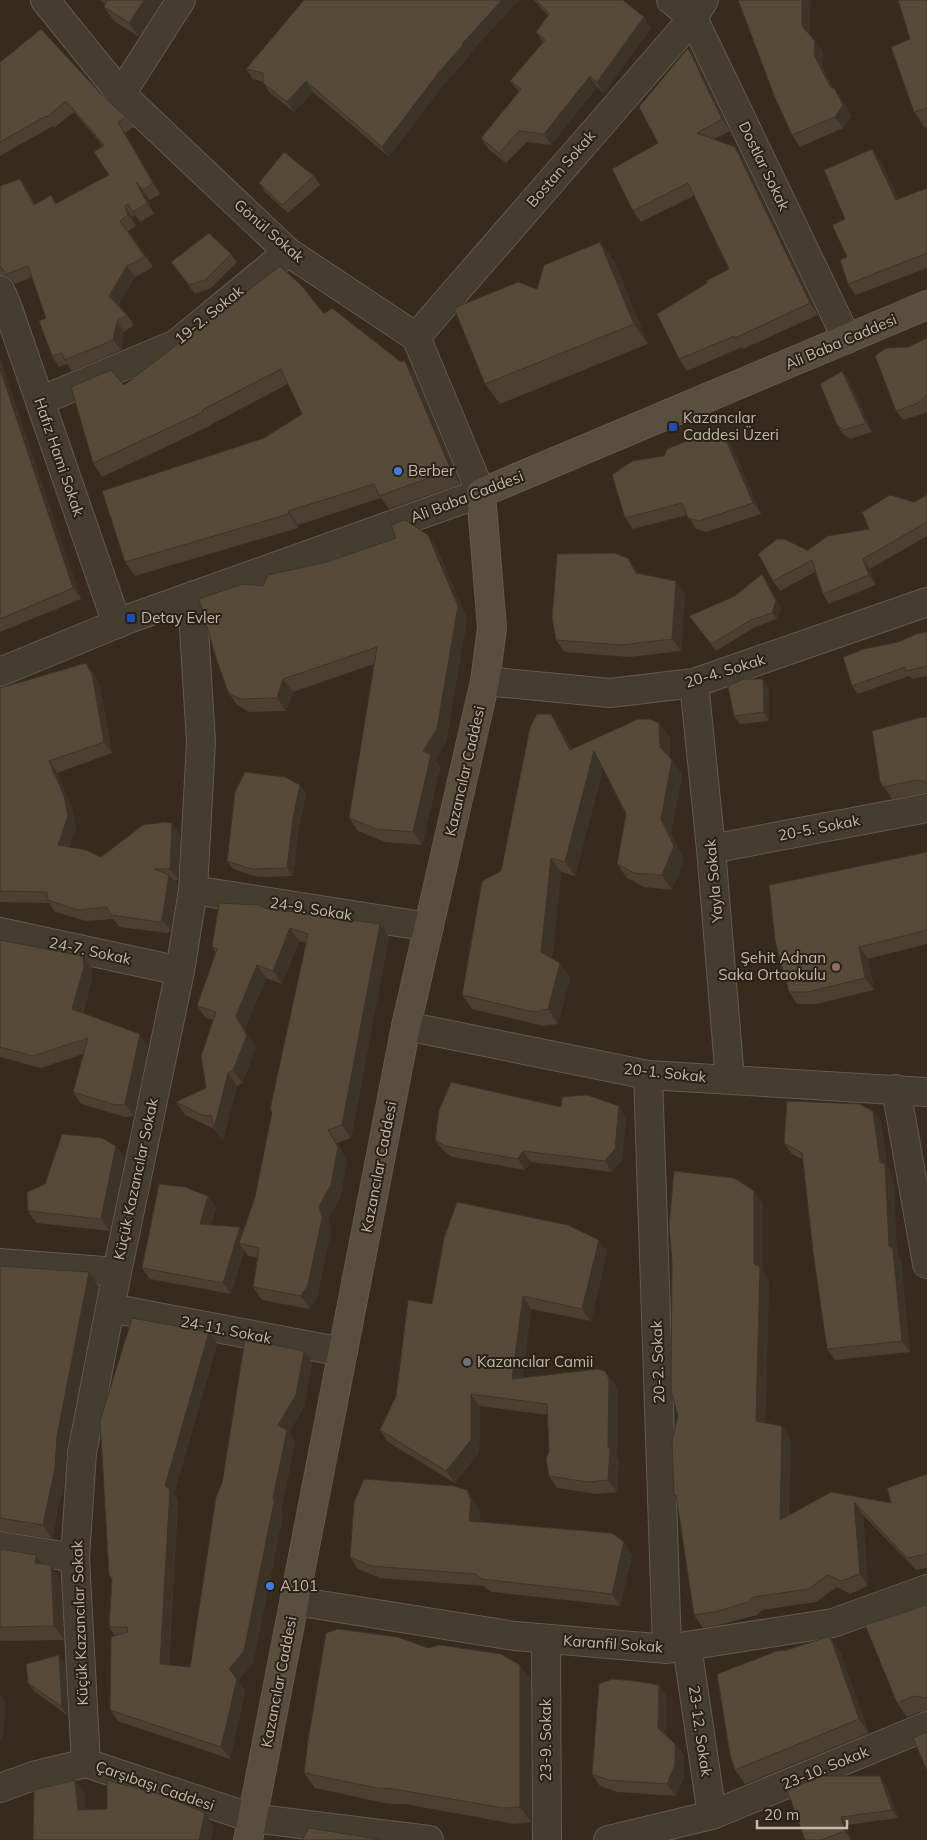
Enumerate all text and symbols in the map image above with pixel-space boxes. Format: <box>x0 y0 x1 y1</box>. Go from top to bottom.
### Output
street label: Dostlar Sokak <box>735 118 794 214</box>
street label: Bostan Sokak <box>522 126 599 211</box>
street label: Gönül Sokak <box>230 195 309 266</box>
street label: 19-2. Sokak <box>170 281 247 348</box>
street label: Ali Baba Caddesi <box>782 309 899 374</box>
street label: Hafız Hami Sokak <box>30 395 89 519</box>
place label: Kazancılar Caddesi Üzeri <box>683 408 779 444</box>
marker: Kazancılar Caddesi Üzeri <box>667 421 679 433</box>
place label: Berber <box>408 461 455 480</box>
marker: Berber <box>392 465 404 477</box>
street label: Ali Baba Caddesi <box>408 466 526 527</box>
place label: Detay Evler <box>141 608 221 627</box>
marker: Detay Evler <box>125 612 137 624</box>
street label: 20-4. Sokak <box>682 649 768 692</box>
street label: Kazancılar Caddesi <box>440 704 489 838</box>
street label: 20-5. Sokak <box>776 810 862 845</box>
street label: Yayla Sokak <box>700 838 727 925</box>
street label: 24-9. Sokak <box>269 893 354 924</box>
street label: 24-7. Sokak <box>48 933 133 968</box>
place label: Şehit Adnan Saka Ortaokulu <box>718 948 826 984</box>
marker: Şehit Adnan Saka Ortaokulu <box>830 961 842 973</box>
street label: 20-1. Sokak <box>623 1059 708 1086</box>
street label: Küçük Kazancılar Sokak <box>109 1096 162 1262</box>
street label: Kazancılar Caddesi <box>356 1100 401 1234</box>
street label: 24-11. Sokak <box>179 1311 273 1348</box>
street label: 20-2. Sokak <box>647 1320 668 1404</box>
place label: Kazancılar Camii <box>477 1352 593 1371</box>
marker: Kazancılar Camii <box>461 1356 473 1368</box>
street label: Küçük Kazancılar Sokak <box>67 1540 92 1706</box>
place label: A101 <box>280 1576 318 1595</box>
marker: A101 <box>264 1580 276 1592</box>
street label: Kazancılar Caddesi <box>256 1615 301 1749</box>
street label: Karanfil Sokak <box>562 1631 664 1656</box>
street label: 23-12. Sokak <box>685 1684 716 1778</box>
street label: 23-9. Sokak <box>536 1698 555 1782</box>
street label: 23-10. Sokak <box>779 1741 871 1794</box>
street label: Çarşıbaşı Caddesi <box>93 1756 217 1815</box>
scale bar <box>757 1798 847 1830</box>
text: 20 m <box>764 1805 799 1824</box>

